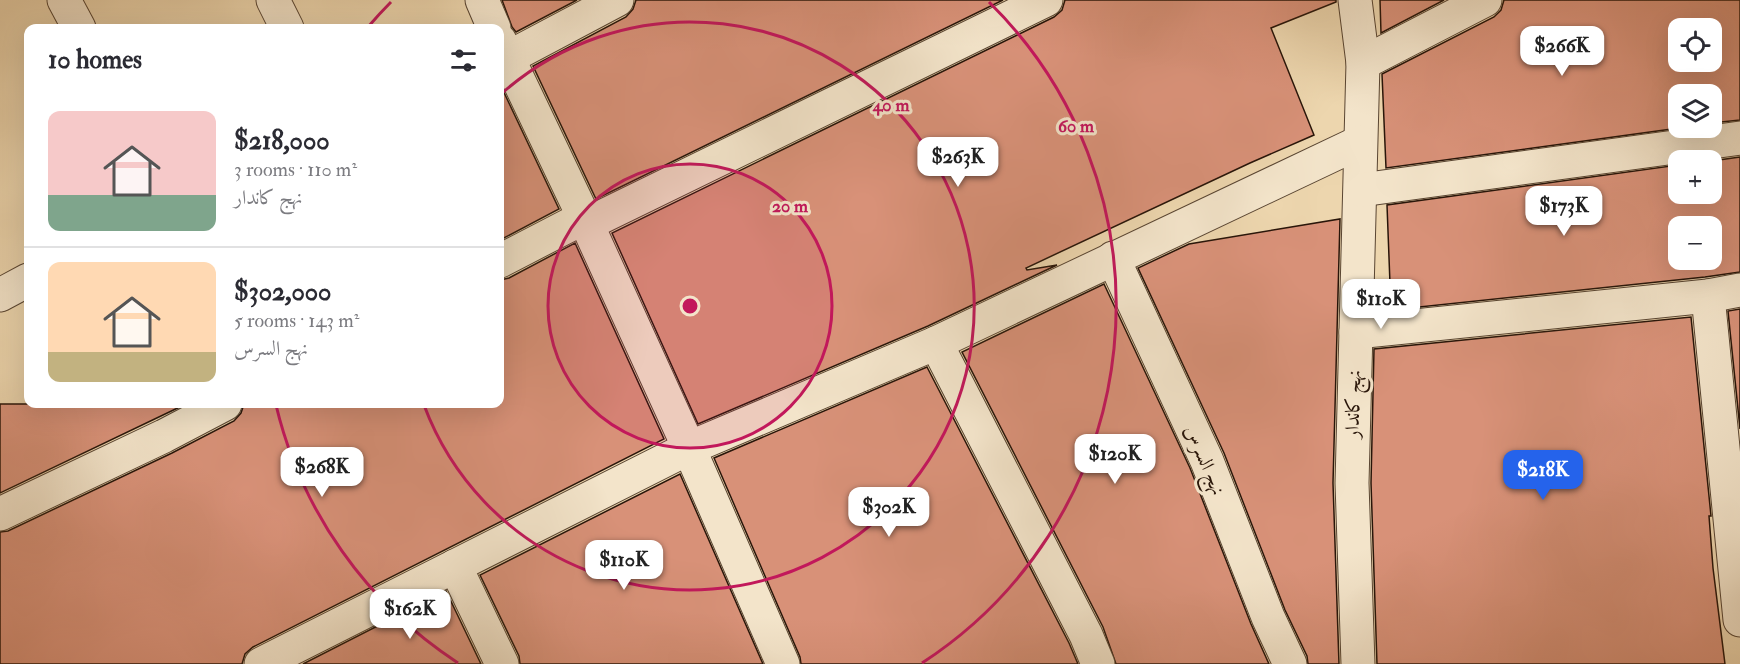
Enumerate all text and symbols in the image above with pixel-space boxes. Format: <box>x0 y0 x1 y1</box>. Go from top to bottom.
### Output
map controls <box>1668 18 1722 270</box>
button: locate <box>1668 18 1722 72</box>
pin: $266K <box>1520 26 1604 77</box>
text: $266K <box>1534 33 1590 58</box>
text: 10 homes <box>48 44 142 76</box>
icon: filters <box>447 44 480 77</box>
button: layers <box>1668 84 1722 138</box>
text: 40 m <box>872 94 910 117</box>
text: 60 m <box>1058 115 1095 138</box>
text: $218,000 <box>234 125 330 157</box>
icon: home <box>96 135 168 207</box>
pin: $263K <box>916 137 1000 188</box>
text: $263K <box>931 144 985 169</box>
button: + <box>1668 150 1722 204</box>
text: 3 rooms · 110 m² <box>234 157 357 182</box>
text: نهج كاندار <box>234 185 302 210</box>
pin: $173K <box>1522 186 1606 237</box>
text: $173K <box>1539 193 1589 218</box>
text: 20 m <box>772 195 809 218</box>
button: − <box>1668 216 1722 270</box>
text: $302,000 <box>234 276 331 308</box>
pin: $110K <box>1339 279 1423 330</box>
icon: home <box>96 286 168 358</box>
text: $110K <box>1356 286 1406 311</box>
centre of rings <box>680 296 700 316</box>
text: 5 rooms · 143 m² <box>234 308 359 333</box>
text: نهج السرس <box>234 336 308 361</box>
street label: نهج كاندار <box>1339 369 1372 441</box>
street label: نهج السرس <box>1174 421 1231 501</box>
pin: $120K <box>1073 434 1157 485</box>
text: $120K <box>1089 441 1141 466</box>
pin: $268K <box>280 447 364 498</box>
pin: $218K <box>1501 450 1585 501</box>
text: $268K <box>295 454 349 479</box>
text: $218K <box>1517 457 1569 482</box>
pin: $302K <box>847 487 931 538</box>
text: $302K <box>862 494 916 519</box>
pin: $110K <box>582 540 666 591</box>
text: $110K <box>599 547 649 572</box>
pin: $162K <box>368 589 452 640</box>
text: $162K <box>384 596 436 621</box>

